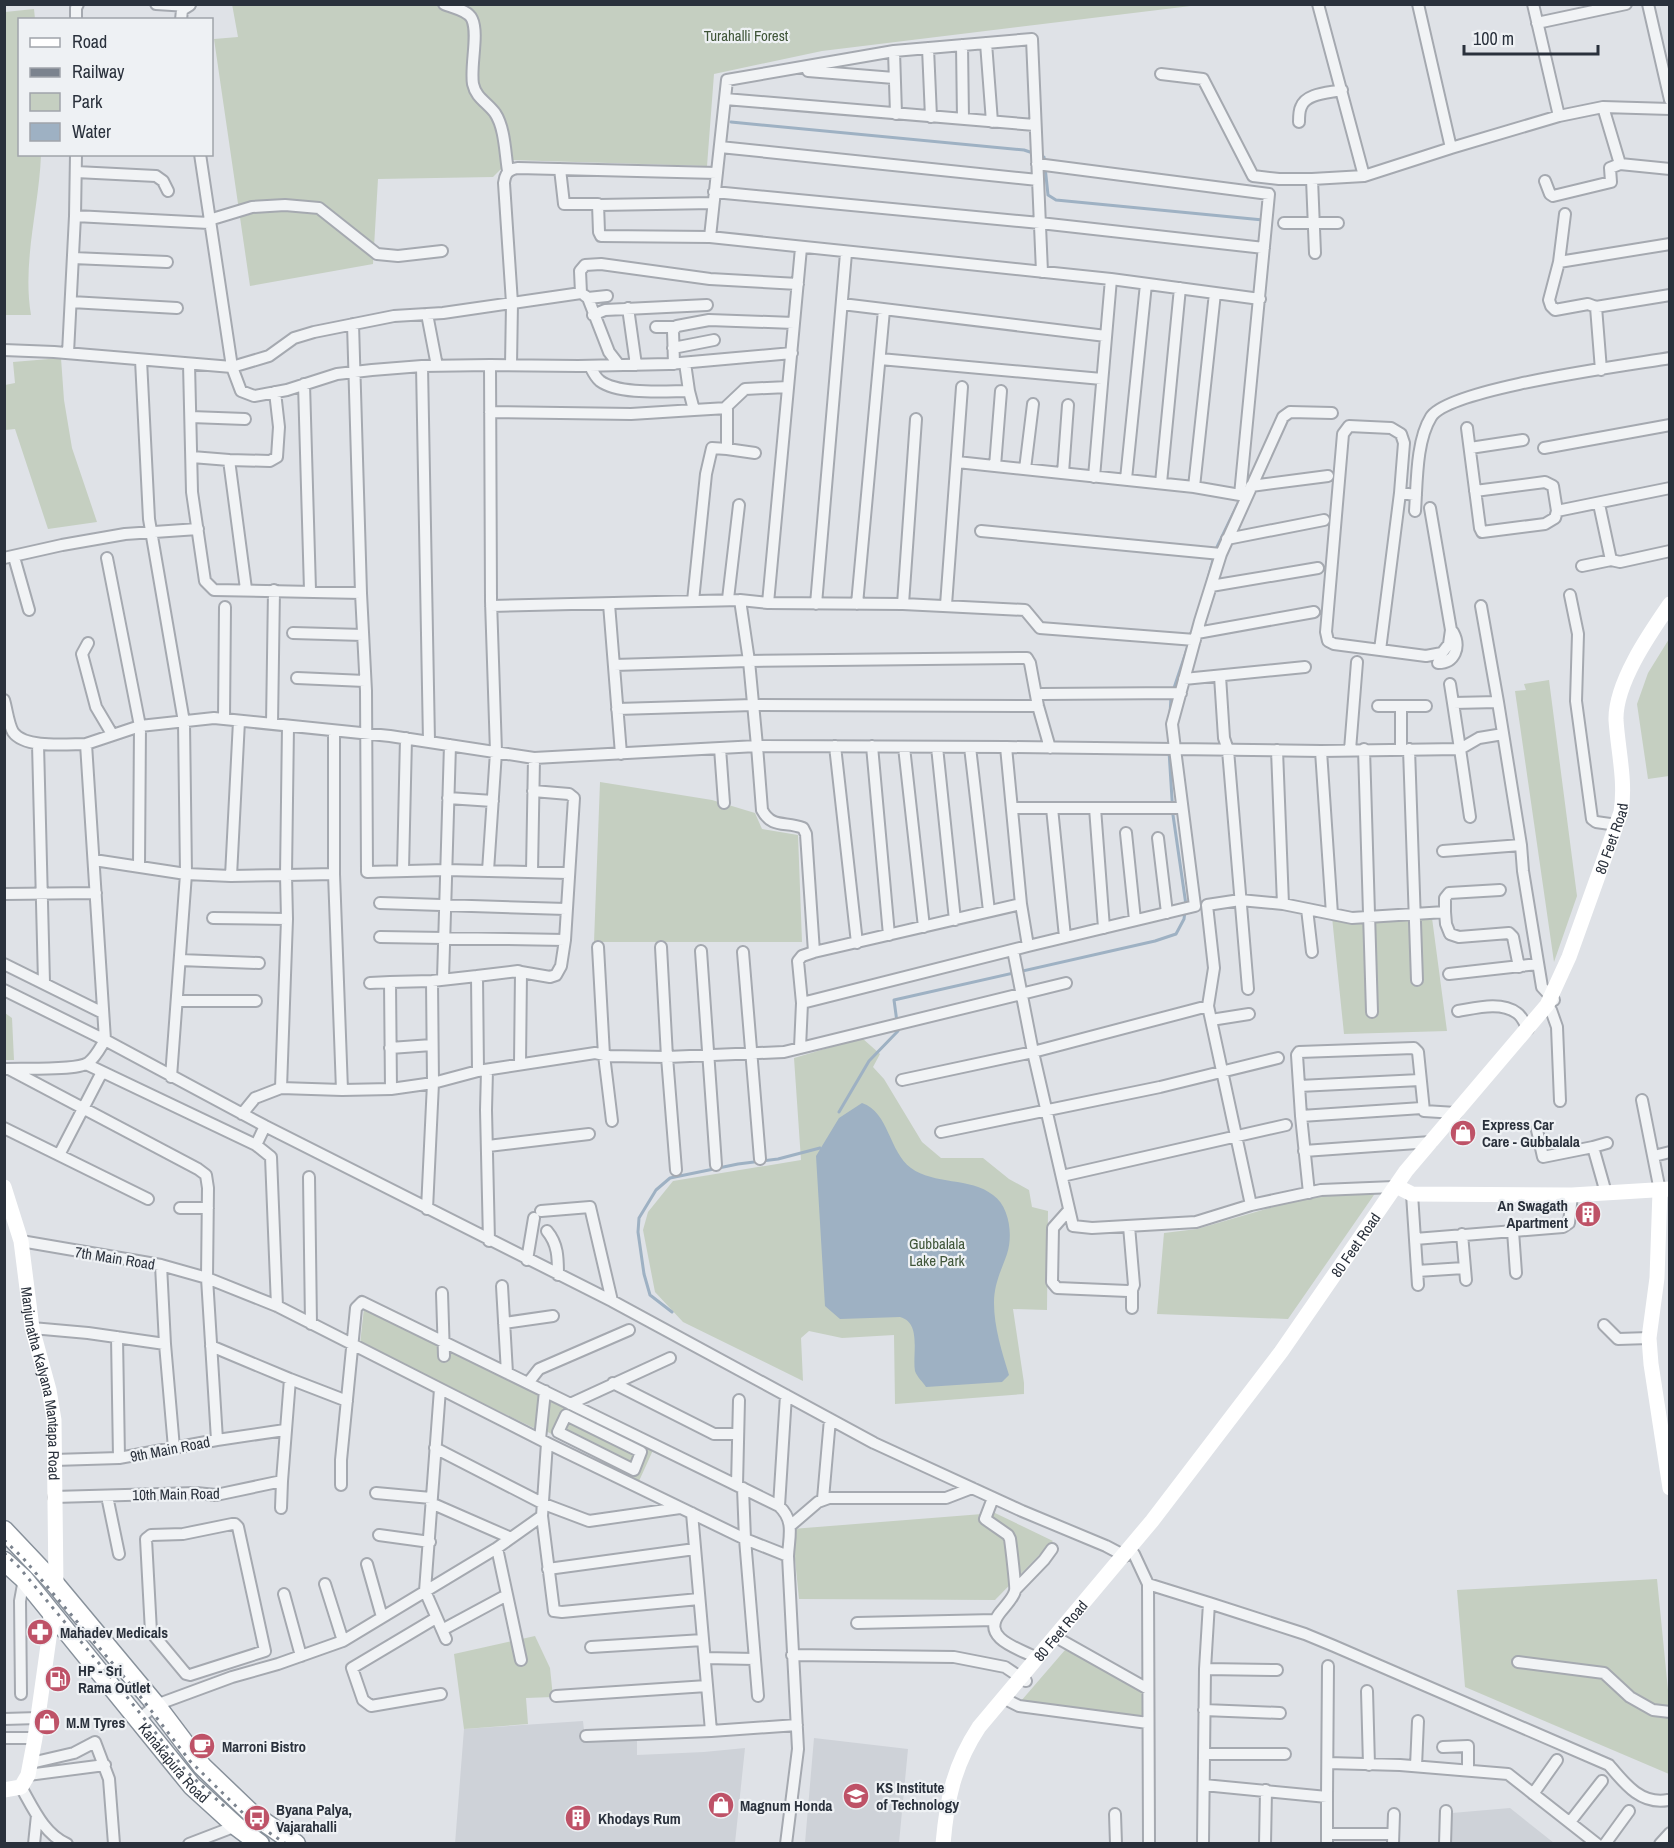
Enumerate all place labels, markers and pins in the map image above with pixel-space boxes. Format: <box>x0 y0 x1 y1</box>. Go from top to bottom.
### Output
place label: Express Car Care - Gubbalala <box>1482 1114 1580 1152</box>
shop icon: Express Car Care - Gubbalala <box>1448 1118 1478 1148</box>
place label: An Swagath Apartment <box>1498 1195 1568 1233</box>
building icon: An Swagath Apartment <box>1573 1199 1603 1229</box>
pharmacy icon: Mahadev Medicals <box>25 1617 55 1647</box>
place label: Mahadev Medicals <box>60 1622 168 1643</box>
place label: HP - Sri Rama Outlet <box>78 1660 150 1698</box>
fuel station icon: HP - Sri Rama Outlet <box>43 1664 73 1694</box>
shop icon: M.M Tyres <box>32 1707 62 1737</box>
place label: M.M Tyres <box>66 1712 125 1733</box>
cafe icon: Marroni Bistro <box>187 1731 217 1761</box>
place label: Marroni Bistro <box>222 1736 306 1757</box>
place label: KS Institute of Technology <box>876 1777 959 1815</box>
school or university icon: KS Institute of Technology <box>841 1781 871 1811</box>
shop icon: Magnum Honda <box>706 1790 736 1820</box>
place label: Magnum Honda <box>740 1795 832 1816</box>
place label: Byana Palya, Vajarahalli <box>276 1799 352 1837</box>
bus stop icon: Byana Palya, Vajarahalli <box>242 1803 272 1833</box>
building icon: Khodays Rum <box>563 1803 593 1833</box>
place label: Khodays Rum <box>598 1808 681 1829</box>

